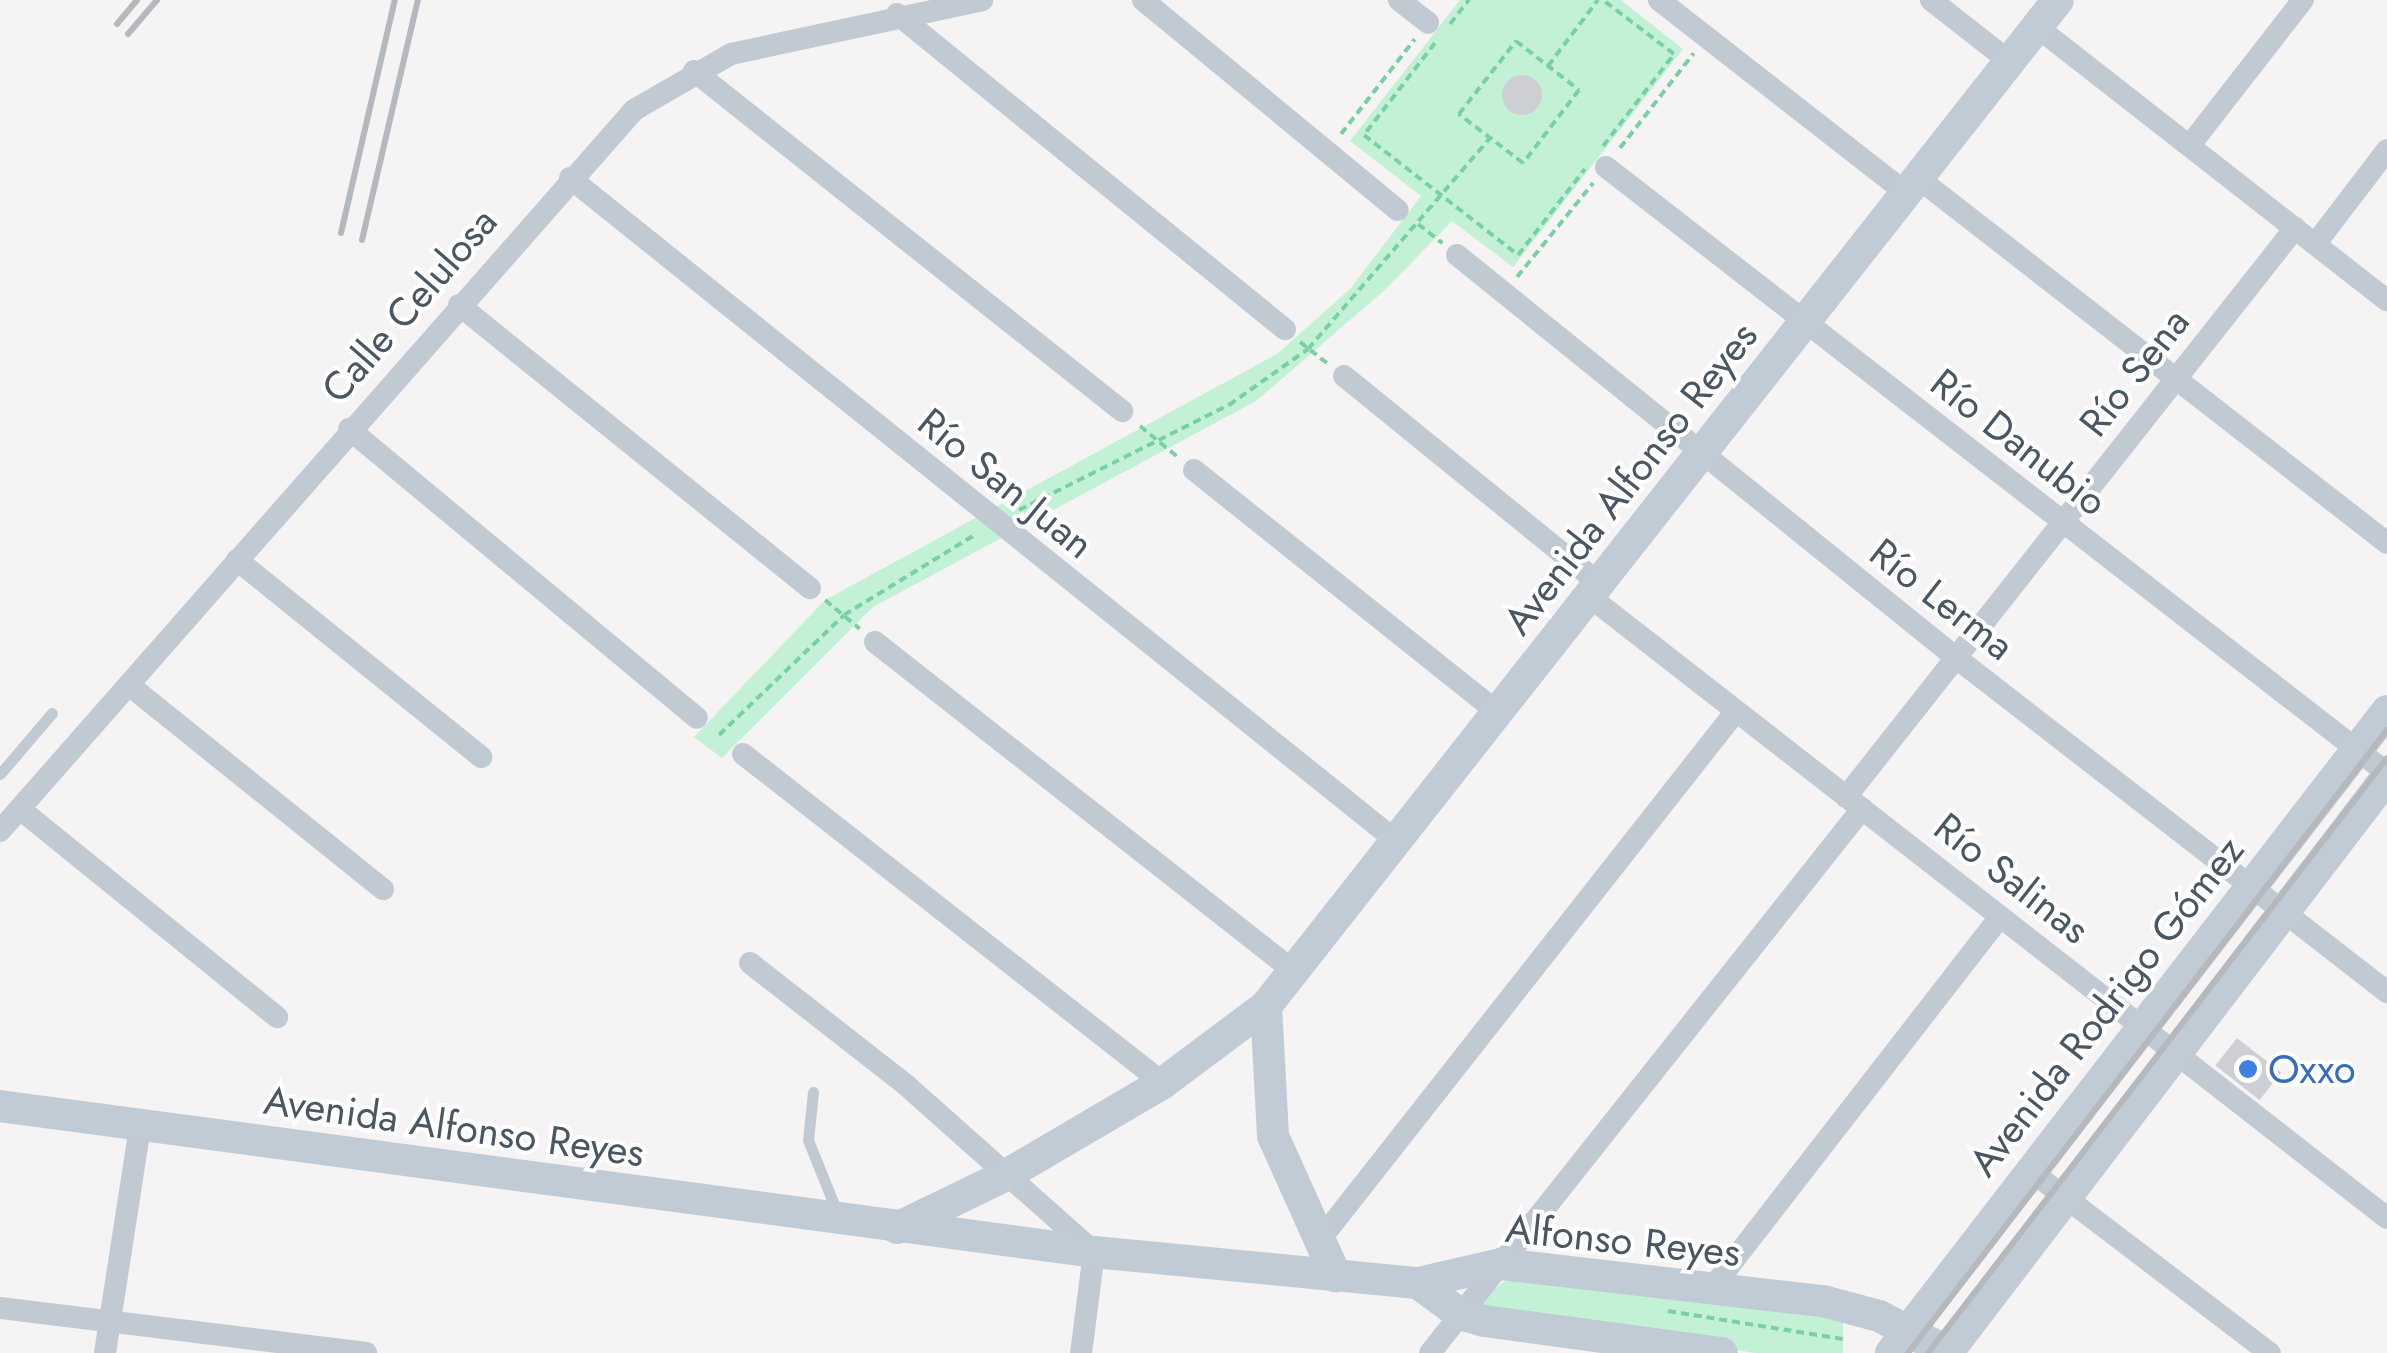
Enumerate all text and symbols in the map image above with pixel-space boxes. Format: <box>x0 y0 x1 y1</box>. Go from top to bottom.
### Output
street label: Calle Celulosa <box>311 198 507 412</box>
street label: Río Sena <box>2069 298 2199 446</box>
street label: Avenida Alfonso Reyes <box>1493 312 1767 644</box>
street label: Río Danubio <box>1921 358 2117 526</box>
street label: Río San Juan <box>909 398 1103 568</box>
street label: Río Lerma <box>1860 528 2024 670</box>
street label: Río Salinas <box>1925 803 2099 953</box>
street label: Avenida Rodrigo Gómez <box>1959 827 2253 1185</box>
place label: Oxxo <box>2268 1045 2356 1093</box>
marker: Oxxo <box>2237 1058 2259 1080</box>
street label: Avenida Alfonso Reyes <box>261 1076 647 1176</box>
street label: Alfonso Reyes <box>1503 1204 1743 1276</box>

